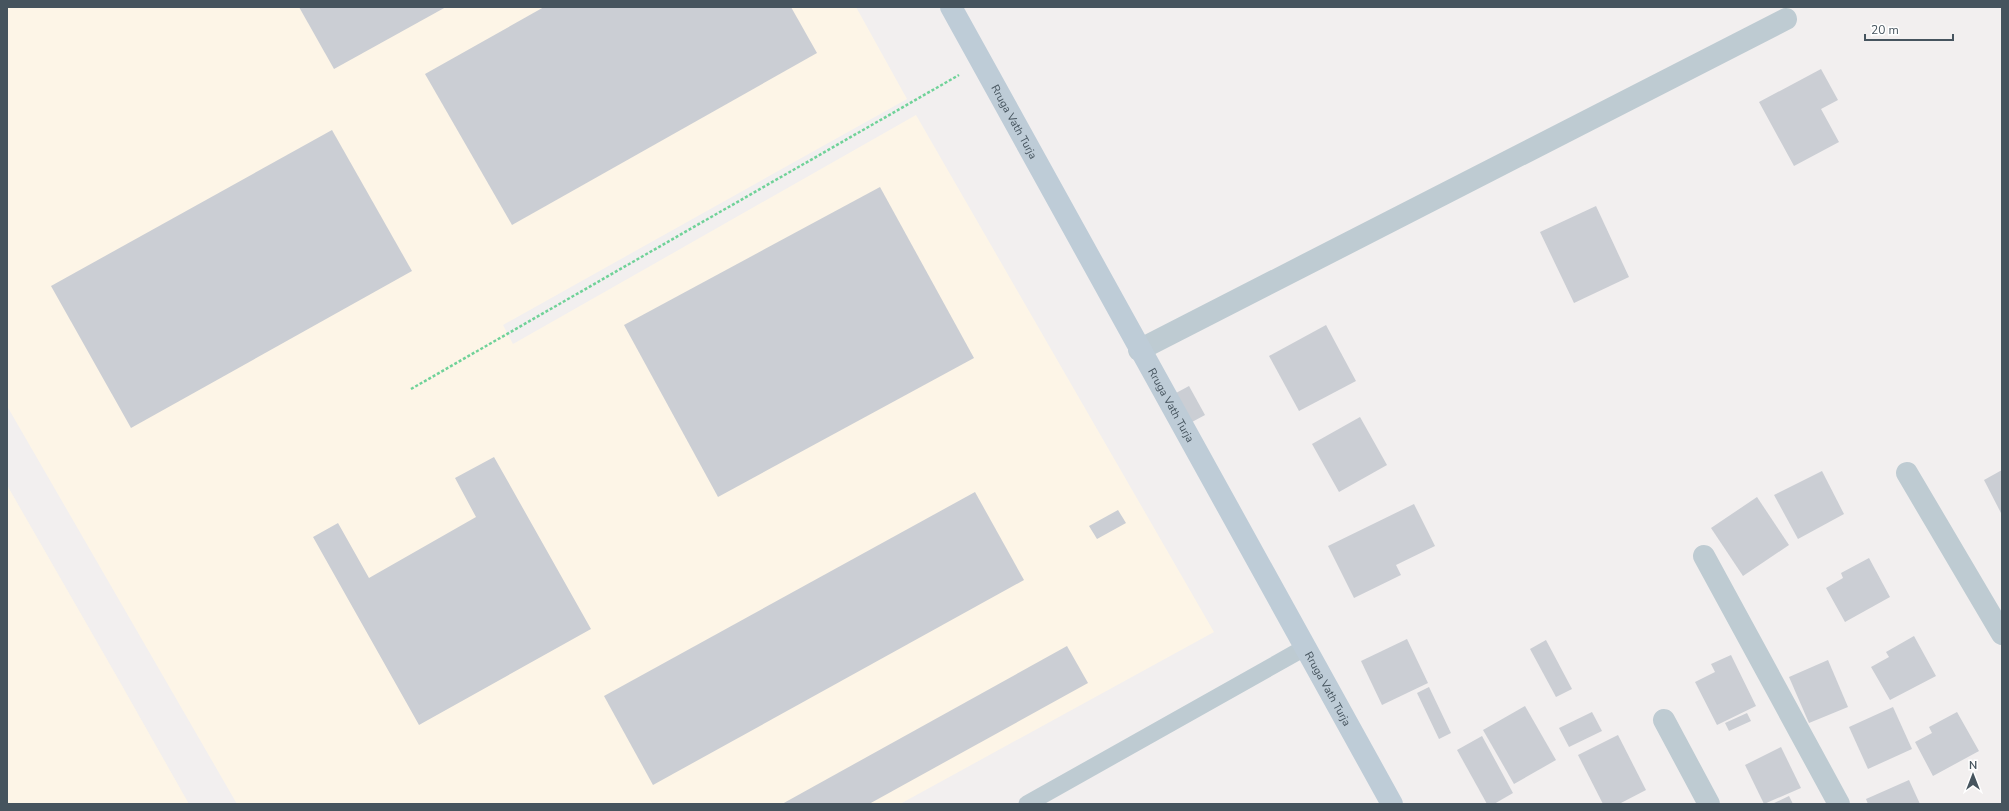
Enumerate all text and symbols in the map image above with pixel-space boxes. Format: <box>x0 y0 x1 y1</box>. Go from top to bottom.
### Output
scale bar <box>1865 16 1953 42</box>
text: 20 m <box>1871 22 1899 38</box>
street label: Rruga Vath Turja <box>988 82 1041 162</box>
street label: Rruga Vath Turja <box>1145 365 1198 445</box>
street label: Rruga Vath Turja <box>1302 649 1355 729</box>
north arrow <box>1953 755 1993 795</box>
text: N <box>1969 758 1977 773</box>

